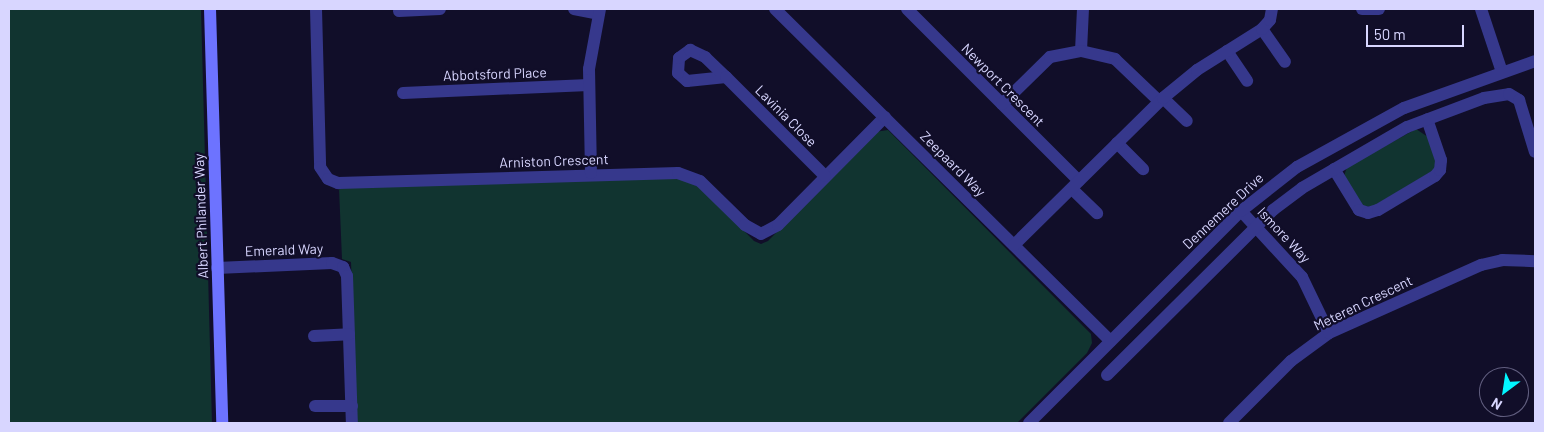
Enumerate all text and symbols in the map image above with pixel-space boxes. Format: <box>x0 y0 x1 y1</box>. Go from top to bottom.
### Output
scale bar <box>1369 15 1466 47</box>
text: 50 m <box>1374 25 1406 43</box>
street label: Newport Crescent <box>958 40 1048 130</box>
street label: Abbotsford Place <box>443 64 547 84</box>
street label: Lavinia Close <box>752 82 820 150</box>
street label: Zeepaard Way <box>917 128 989 200</box>
street label: Arniston Crescent <box>499 151 609 171</box>
street label: Albert Philander Way <box>190 153 212 279</box>
street label: Dennemere Drive <box>1179 169 1267 253</box>
street label: Ismore Way <box>1254 204 1314 266</box>
street label: Emerald Way <box>245 240 323 260</box>
street label: Meteren Crescent <box>1311 272 1415 334</box>
north arrow <box>1479 367 1529 417</box>
text: N <box>1488 395 1505 414</box>

